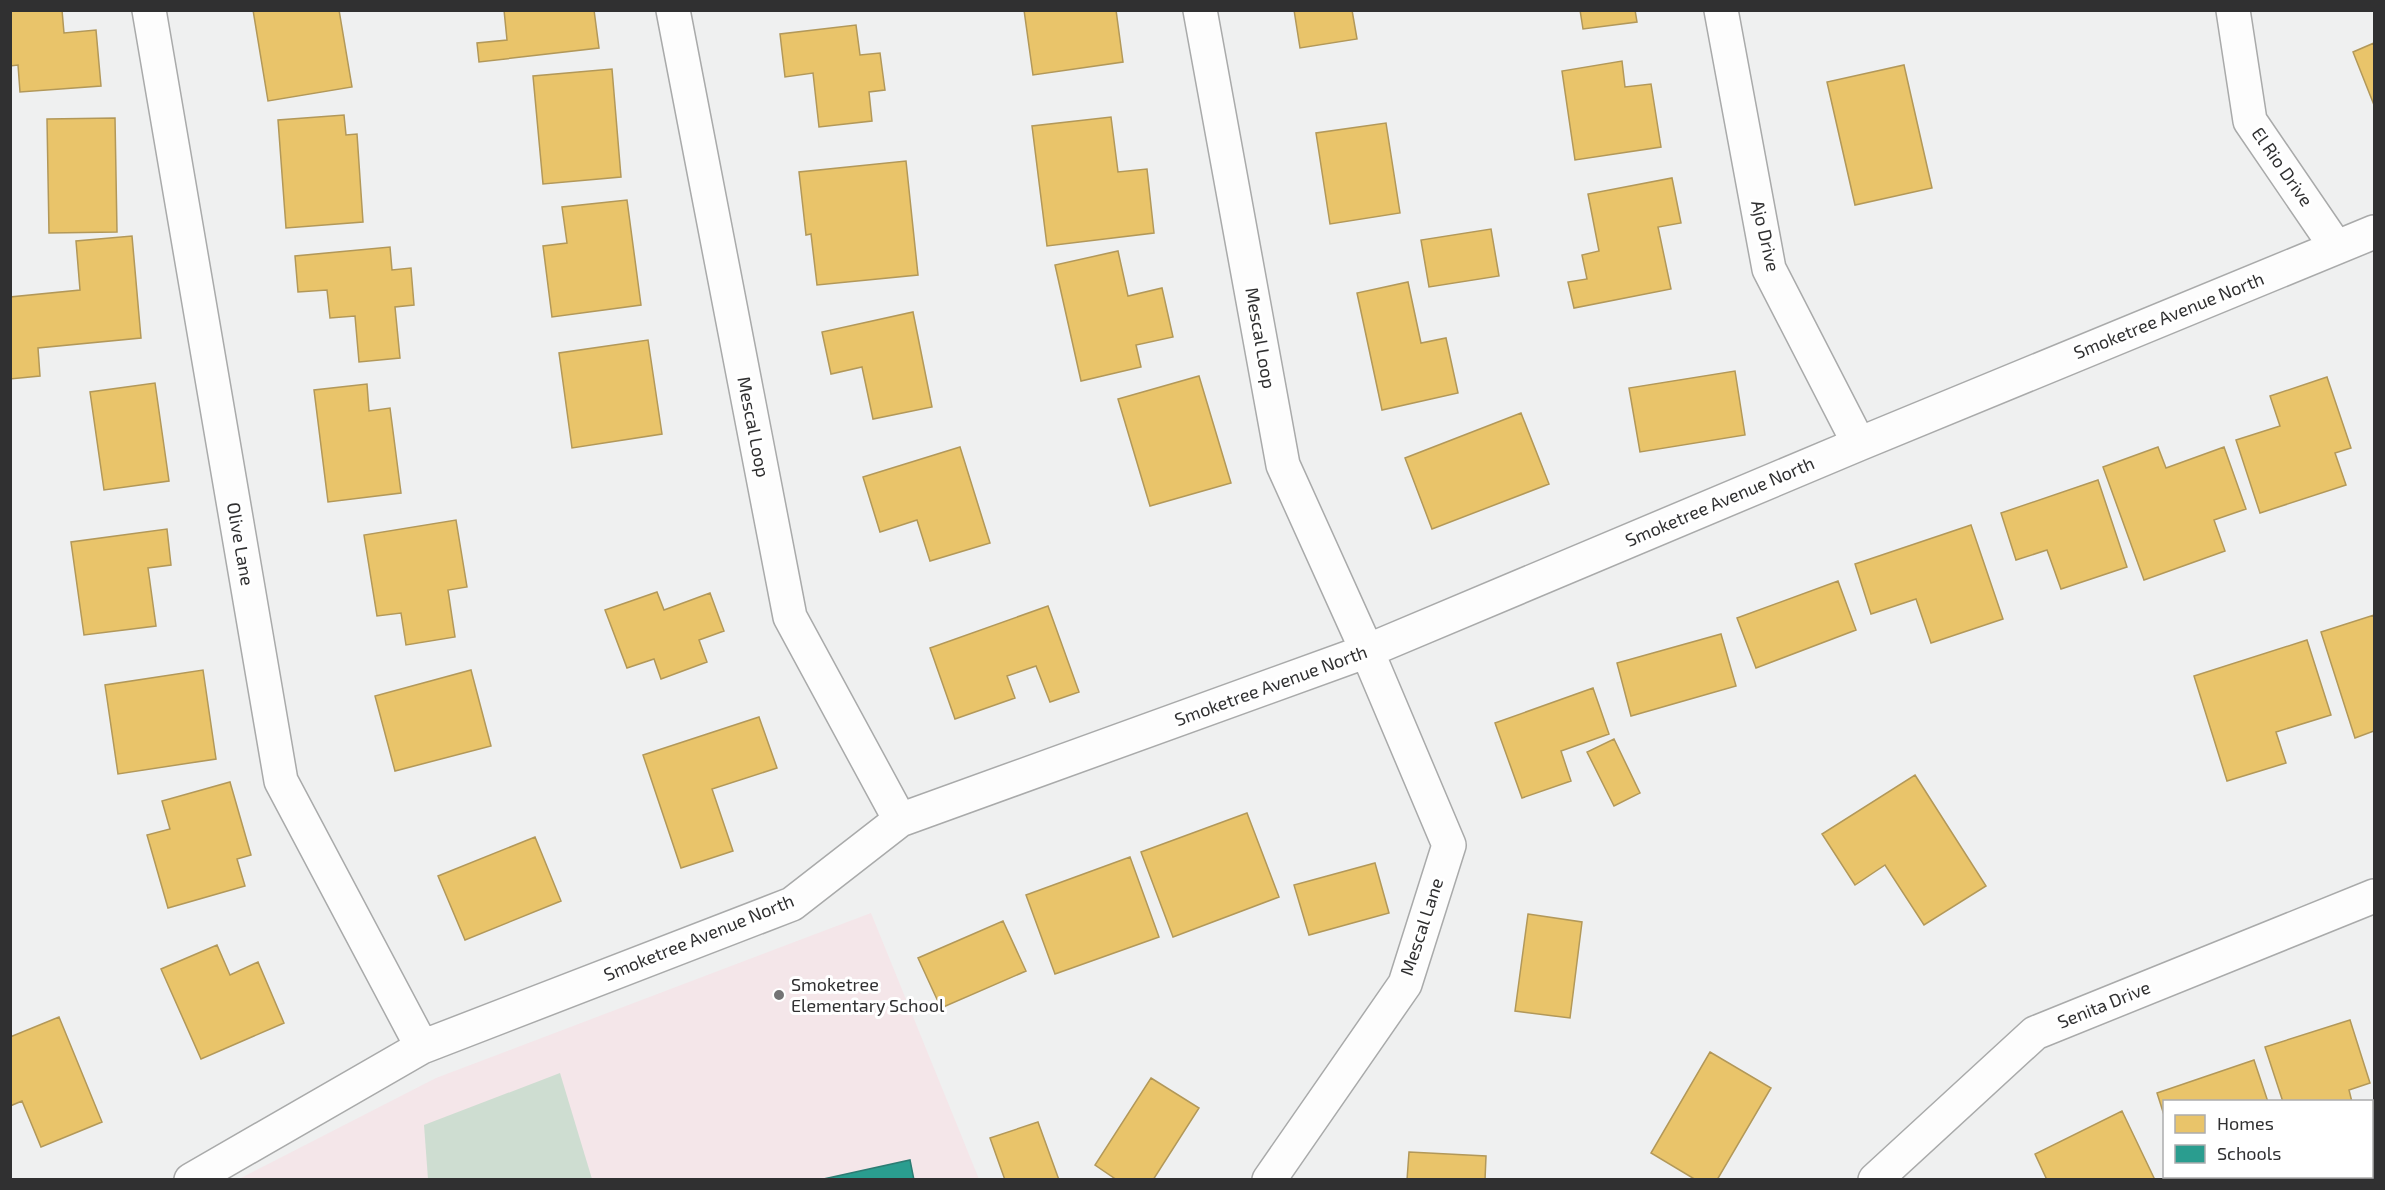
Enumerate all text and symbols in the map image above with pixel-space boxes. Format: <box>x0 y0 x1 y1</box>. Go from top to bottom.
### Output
street label: El Rio Drive <box>2248 123 2318 210</box>
street label: Ajo Drive <box>1747 198 1785 274</box>
street label: Smoketree Avenue North <box>2070 267 2267 363</box>
street label: Mescal Loop <box>1241 286 1281 390</box>
street label: Mescal Loop <box>733 375 775 479</box>
street label: Smoketree Avenue North <box>1622 451 1817 551</box>
street label: Olive Lane <box>223 500 259 587</box>
street label: Smoketree Avenue North <box>1171 640 1370 730</box>
street label: Mescal Lane <box>1395 875 1447 978</box>
street label: Smoketree Avenue North <box>600 889 797 985</box>
place label: Smoketree Elementary School <box>791 973 945 1016</box>
street label: Senita Drive <box>2054 975 2153 1033</box>
marker: Smoketree Elementary School <box>772 988 786 1002</box>
legend <box>2163 1100 2373 1178</box>
text: Homes <box>2217 1112 2274 1134</box>
text: Schools <box>2217 1142 2281 1164</box>

